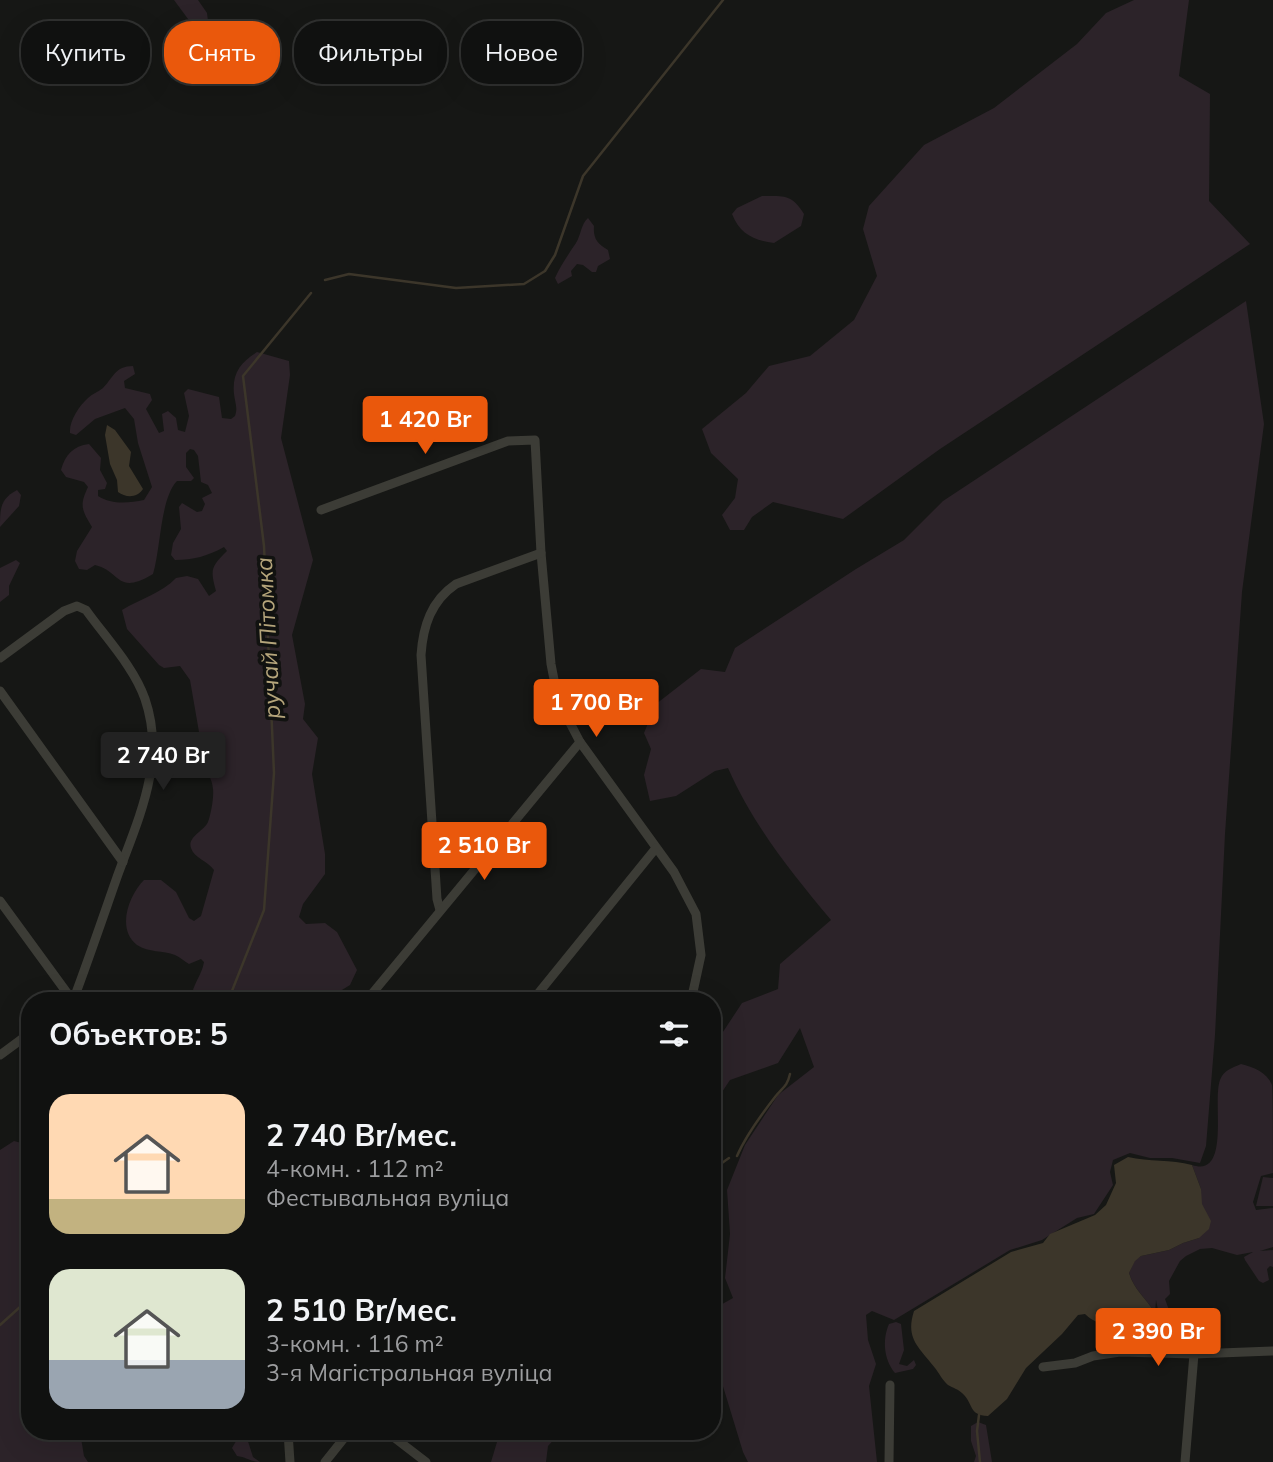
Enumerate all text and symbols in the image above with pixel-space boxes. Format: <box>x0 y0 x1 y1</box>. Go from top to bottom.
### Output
chip: Купить <box>21 21 150 84</box>
chip: Снять <box>164 21 280 84</box>
chip: Фильтры <box>294 21 447 84</box>
chip: Новое <box>461 21 582 84</box>
pin: 1 420 Br <box>353 396 497 456</box>
text: 1 420 Br <box>379 404 471 433</box>
water label: ручай Пітомка <box>249 556 286 720</box>
pin: 1 700 Br <box>524 680 668 739</box>
text: 1 700 Br <box>550 687 642 716</box>
pin: 2 740 Br <box>91 732 235 792</box>
text: 2 740 Br <box>117 740 209 769</box>
pin: 2 510 Br <box>412 822 556 882</box>
text: 2 510 Br <box>438 830 530 859</box>
text: Объектов: 5 <box>49 1015 228 1053</box>
icon: filters <box>655 1015 693 1053</box>
text: 2 740 Br/мес. <box>266 1116 457 1154</box>
icon: home <box>105 1122 189 1206</box>
text: 4-комн. · 112 m² <box>266 1154 444 1183</box>
text: Фестывальная вуліца <box>266 1183 509 1212</box>
text: 2 510 Br/мес. <box>266 1291 457 1329</box>
icon: home <box>105 1297 189 1381</box>
pin: 2 390 Br <box>1086 1308 1230 1368</box>
text: 2 390 Br <box>1112 1316 1204 1345</box>
text: 3-комн. · 116 m² <box>266 1329 444 1358</box>
text: 3-я Магістральная вуліца <box>266 1358 553 1387</box>

